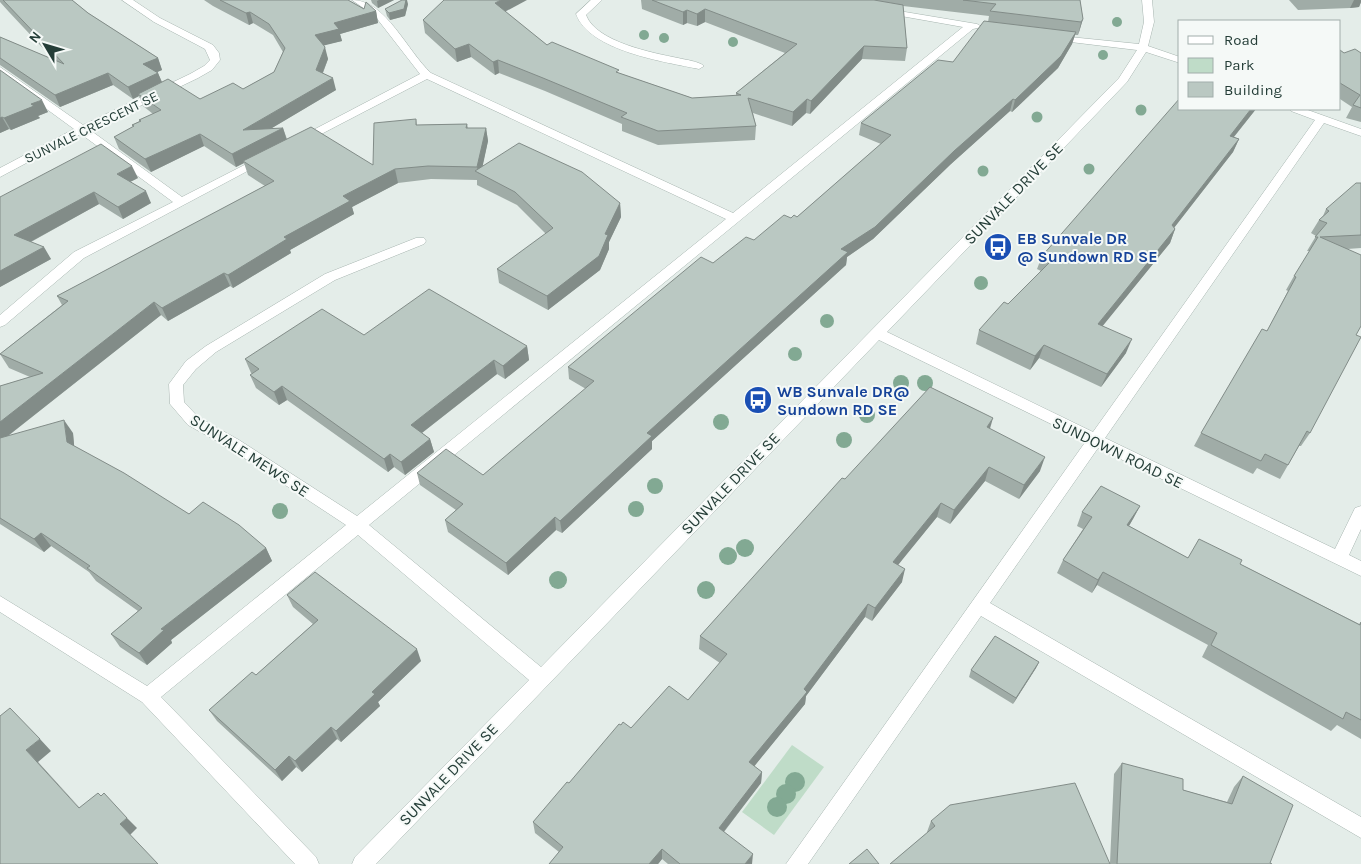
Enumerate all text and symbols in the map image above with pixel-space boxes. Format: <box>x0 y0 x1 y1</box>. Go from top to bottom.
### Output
north arrow <box>20 20 70 70</box>
legend <box>1178 20 1341 110</box>
text: N <box>25 28 45 46</box>
text: Road <box>1224 31 1259 49</box>
text: Park <box>1224 56 1254 74</box>
text: Building <box>1224 81 1282 99</box>
street label: SUNVALE CRESCENT SE <box>22 88 161 167</box>
street label: SUNVALE DRIVE SE <box>960 138 1067 248</box>
place label: EB Sunvale DR @ Sundown RD SE <box>1017 229 1158 266</box>
bus stop icon: EB Sunvale DR @ Sundown RD SE <box>983 232 1013 262</box>
place label: WB Sunvale DR@ Sundown RD SE <box>777 382 910 419</box>
bus stop icon: WB Sunvale DR@ Sundown RD SE <box>743 385 773 415</box>
street label: SUNVALE MEWS SE <box>187 410 313 501</box>
street label: SUNDOWN ROAD SE <box>1049 412 1186 492</box>
street label: SUNVALE DRIVE SE <box>677 428 784 538</box>
street label: SUNVALE DRIVE SE <box>395 719 502 829</box>

